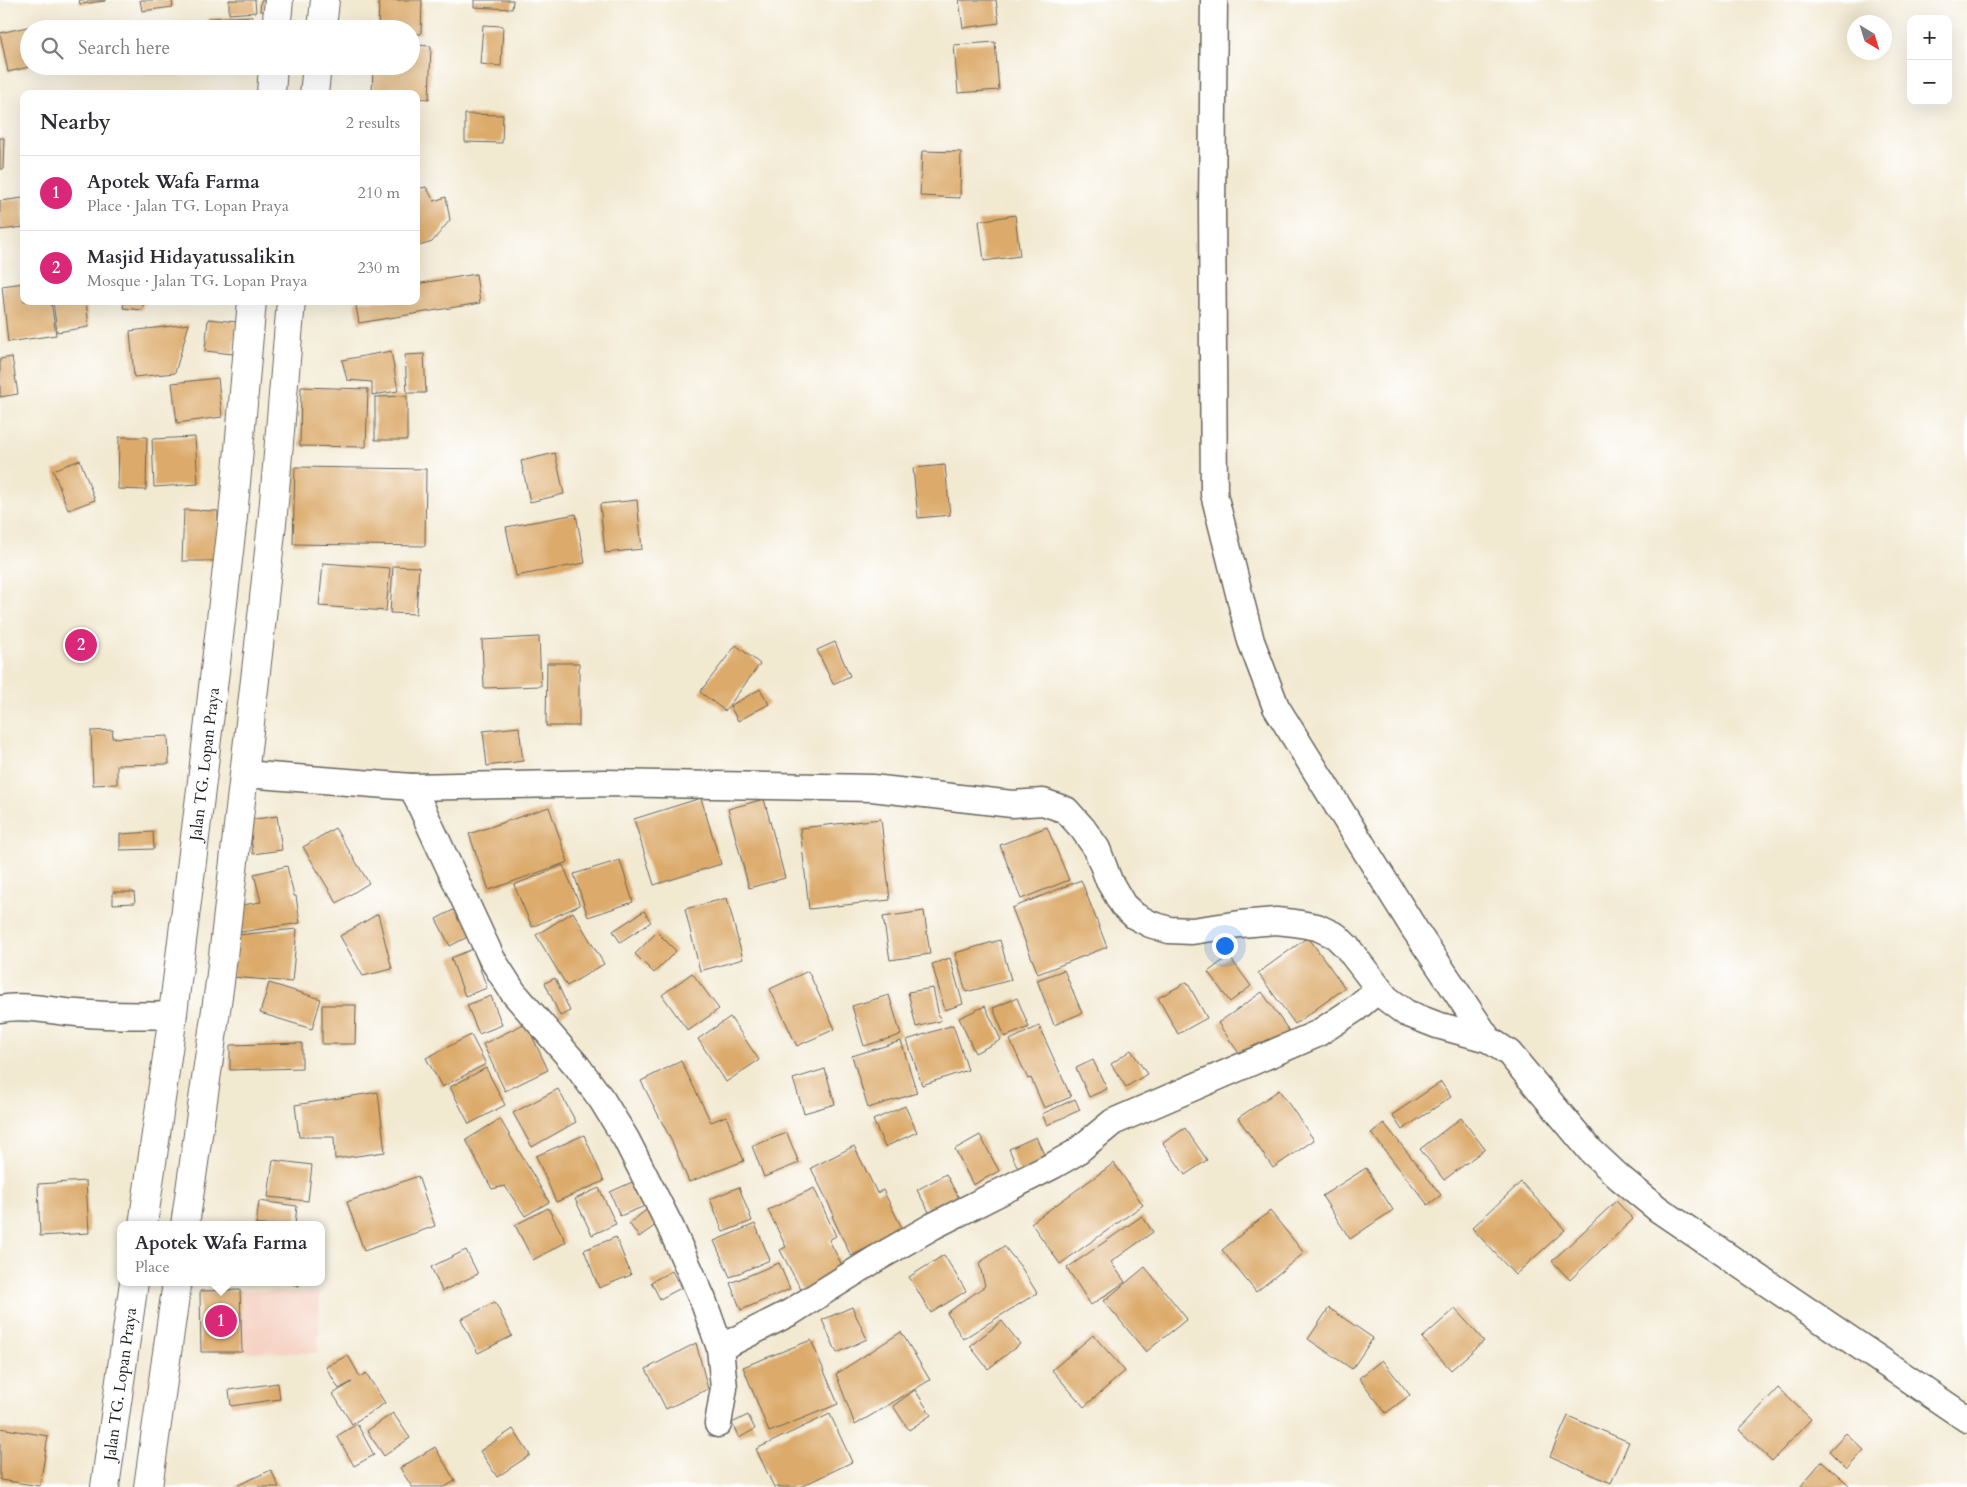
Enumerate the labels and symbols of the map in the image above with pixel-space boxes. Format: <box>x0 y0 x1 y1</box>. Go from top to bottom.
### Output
north arrow <box>1847 15 1892 60</box>
pin: 2 <box>65 626 97 664</box>
street label: Jalan TG. Lopan Praya <box>184 686 225 844</box>
your location <box>1212 933 1238 959</box>
pin: 1 <box>205 1302 237 1340</box>
street label: Jalan TG. Lopan Praya <box>99 1306 142 1464</box>

